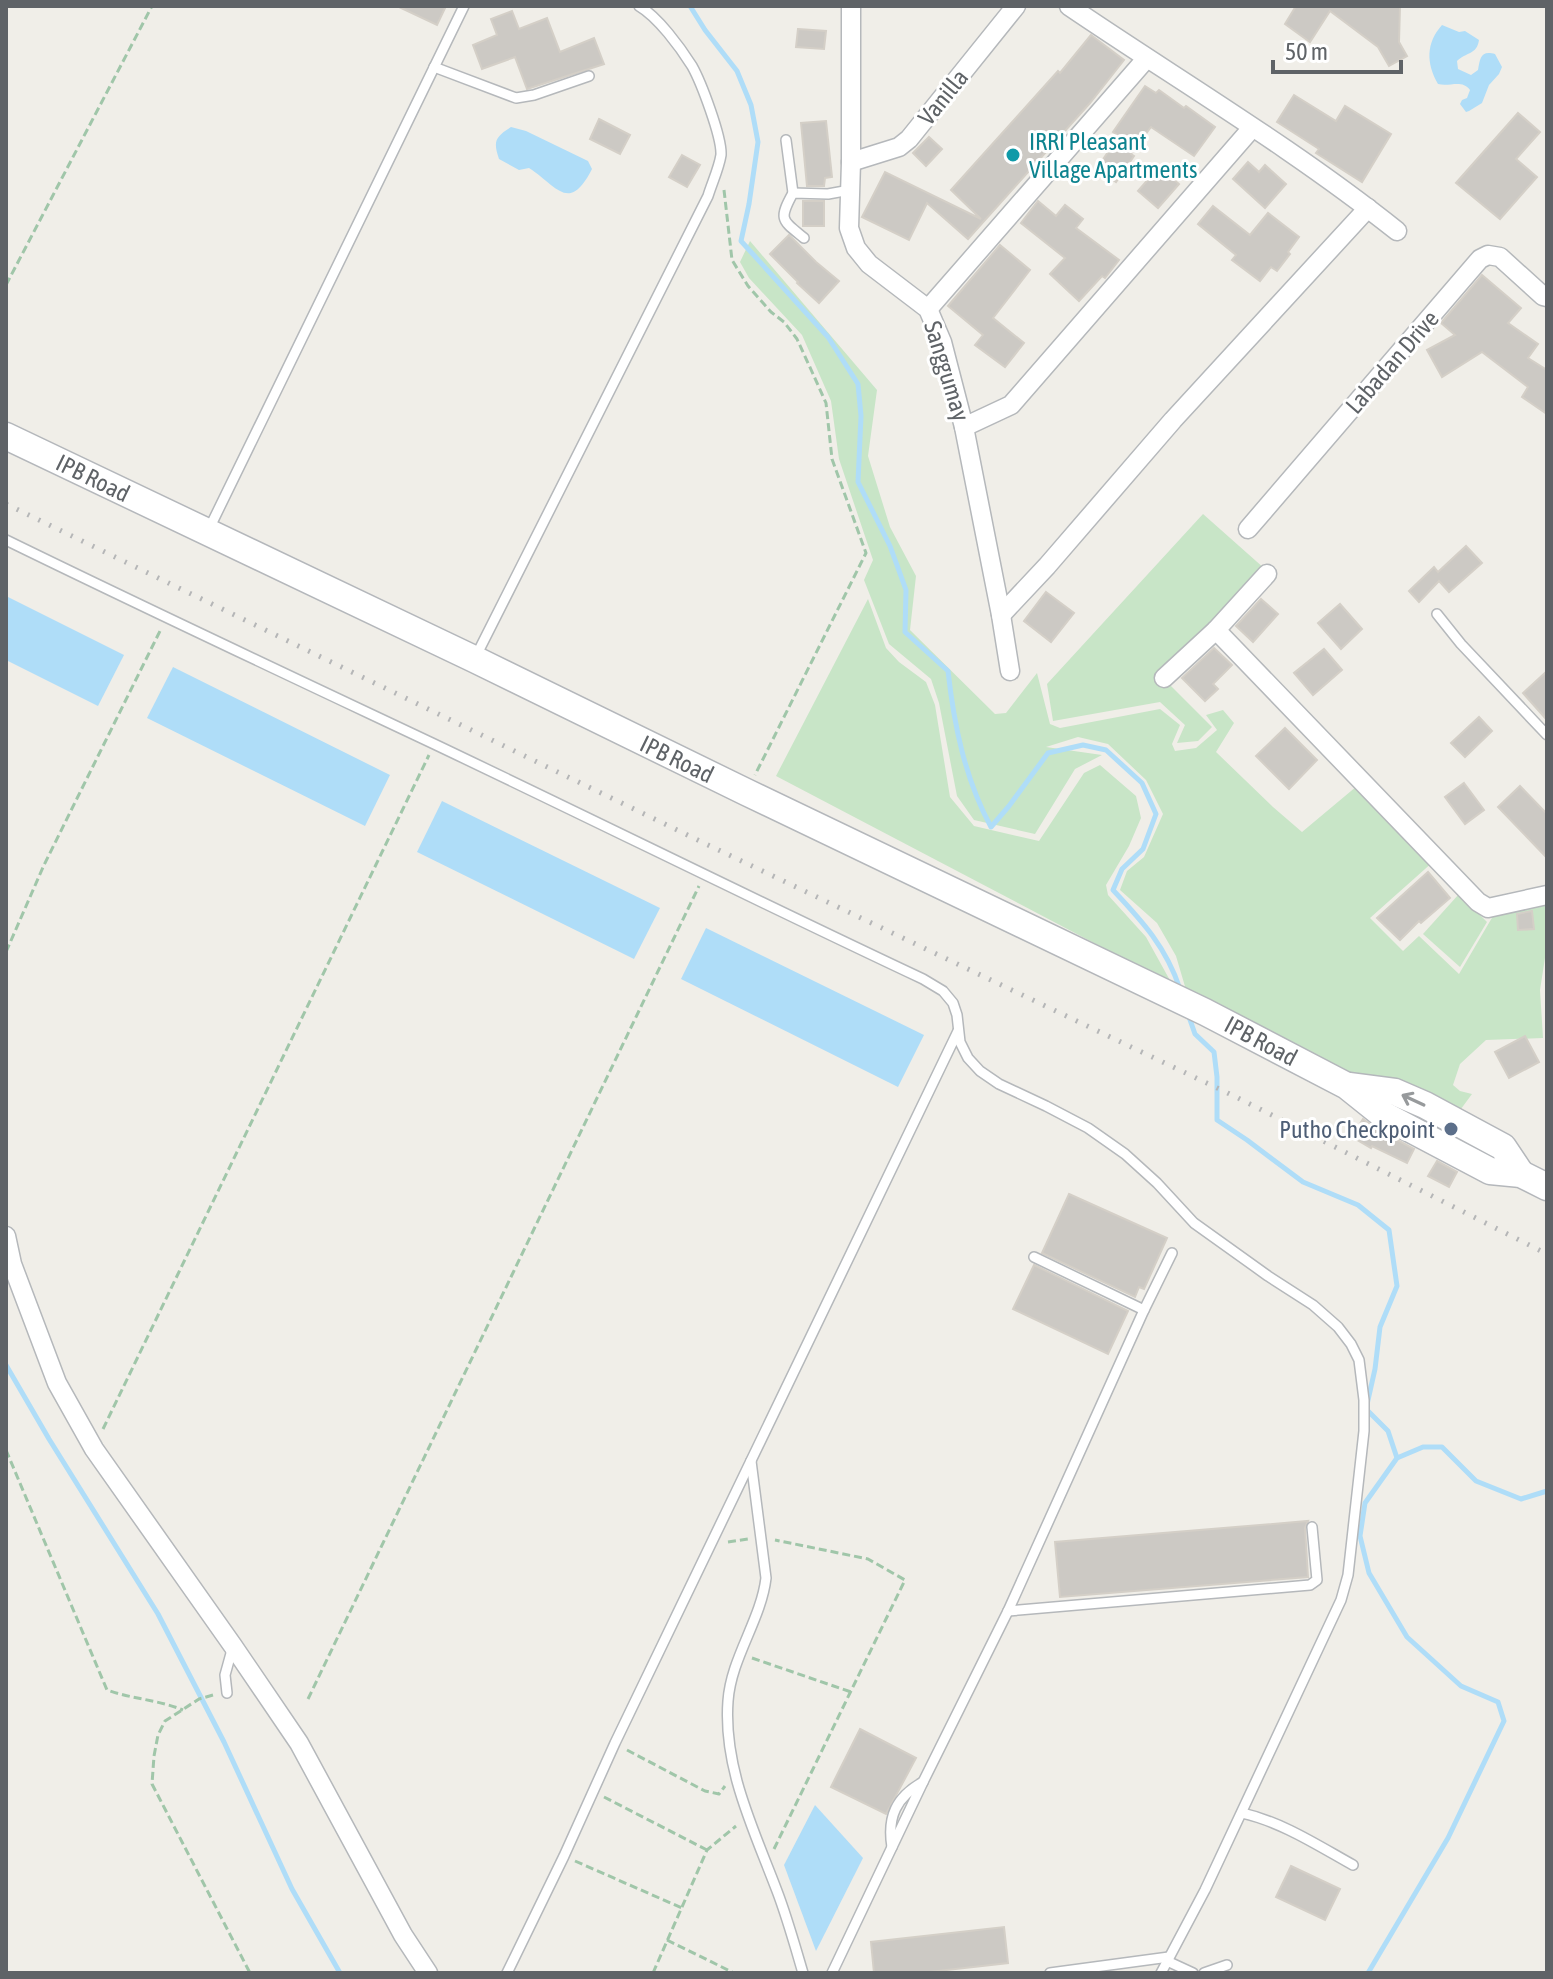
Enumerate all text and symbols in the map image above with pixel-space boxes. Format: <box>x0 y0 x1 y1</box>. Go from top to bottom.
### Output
scale bar <box>1273 24 1401 74</box>
text: 50 m <box>1285 38 1328 65</box>
street label: Vanilla <box>913 64 973 130</box>
place label: IRRI Pleasant Village Apartments <box>1029 128 1197 183</box>
marker: IRRI Pleasant Village Apartments <box>1004 146 1022 164</box>
street label: Labadan Drive <box>1340 305 1444 419</box>
street label: Sanggumay <box>919 318 975 424</box>
street label: IPB Road <box>52 449 134 507</box>
street label: IPB Road <box>636 730 718 788</box>
street label: IPB Road <box>1220 1011 1302 1071</box>
one-way arrow <box>1401 1092 1425 1107</box>
place label: Putho Checkpoint <box>1279 1116 1435 1143</box>
marker: Putho Checkpoint <box>1442 1120 1460 1138</box>

